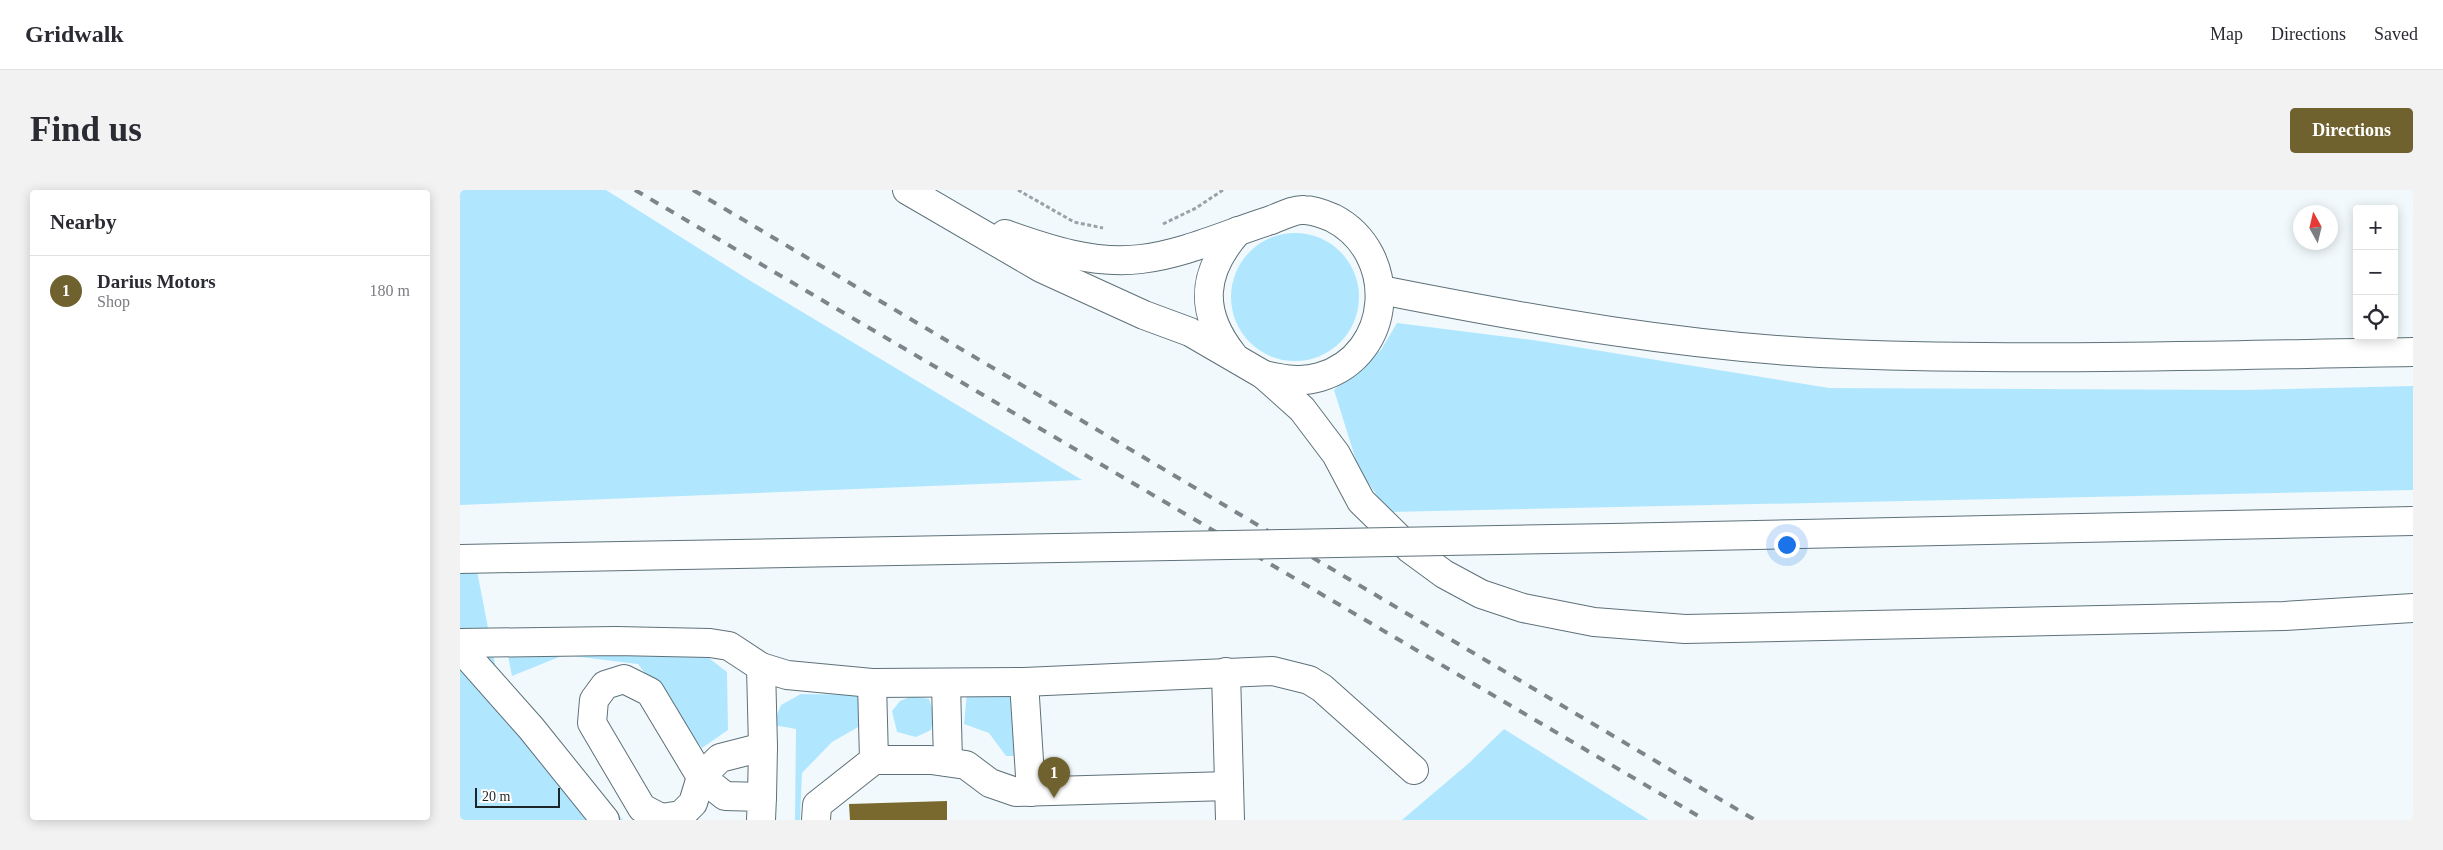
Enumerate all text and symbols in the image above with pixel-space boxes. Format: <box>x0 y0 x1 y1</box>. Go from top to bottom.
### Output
text: Gridwalk <box>25 21 124 47</box>
text: Map <box>2210 24 2243 44</box>
text: Directions <box>2271 24 2346 44</box>
text: Saved <box>2374 24 2418 44</box>
button: Directions <box>2290 108 2413 153</box>
text: Find us <box>30 110 142 149</box>
north arrow <box>2293 205 2338 250</box>
map controls <box>2353 205 2398 340</box>
button: + <box>2353 205 2398 250</box>
text: Nearby <box>50 210 117 234</box>
button: − <box>2353 250 2398 295</box>
text: Darius Motors <box>97 271 216 292</box>
text: 1 <box>62 282 70 299</box>
text: 180 m <box>370 282 410 299</box>
text: Shop <box>97 293 130 310</box>
button: locate <box>2353 295 2398 340</box>
your location <box>1774 532 1800 558</box>
pin: 1 <box>1038 757 1070 798</box>
scale bar <box>475 785 560 808</box>
text: 20 m <box>482 789 510 804</box>

